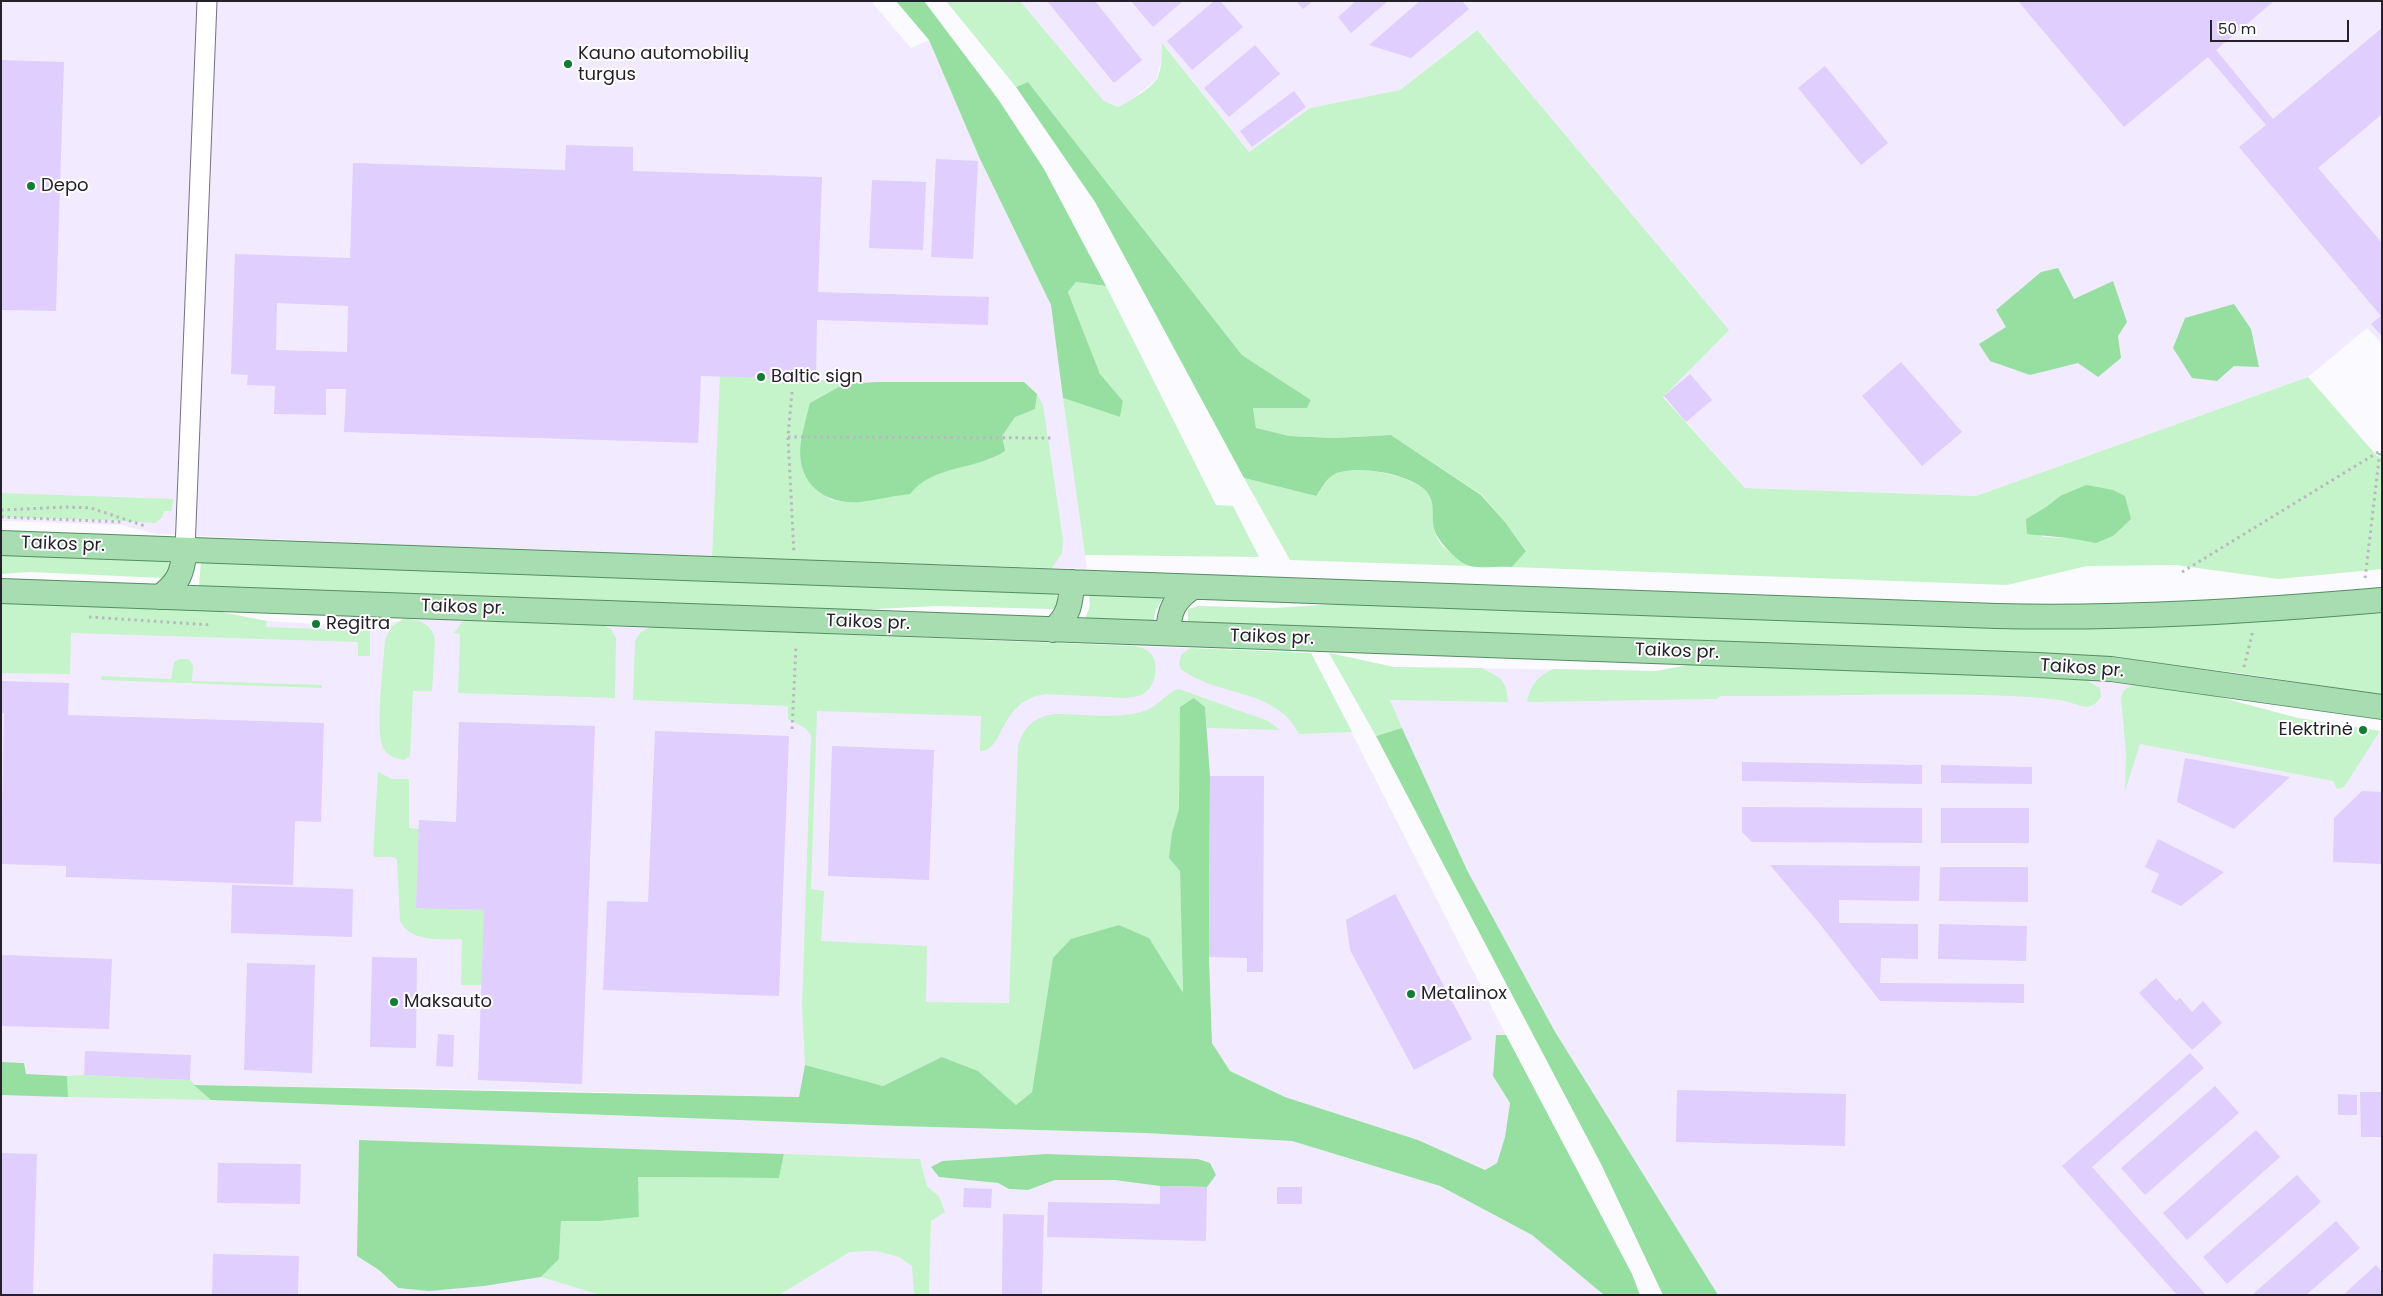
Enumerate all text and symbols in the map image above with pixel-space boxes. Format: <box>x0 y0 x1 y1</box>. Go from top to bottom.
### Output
scale bar <box>2213 10 2352 42</box>
text: 50 m <box>2218 18 2256 39</box>
place label: Kauno automobilių turgus <box>578 43 749 86</box>
marker: Kauno automobilių turgus <box>562 58 574 70</box>
place label: Depo <box>41 175 89 197</box>
marker: Depo <box>25 180 37 192</box>
place label: Baltic sign <box>771 366 863 388</box>
marker: Baltic sign <box>755 371 767 383</box>
street label: Taikos pr. <box>21 533 105 557</box>
street label: Taikos pr. <box>421 596 505 620</box>
street label: Taikos pr. <box>826 611 910 635</box>
place label: Regitra <box>326 613 390 635</box>
marker: Regitra <box>310 618 322 630</box>
street label: Taikos pr. <box>1230 626 1314 650</box>
street label: Taikos pr. <box>1635 640 1719 664</box>
street label: Taikos pr. <box>2039 655 2125 683</box>
place label: Elektrinė <box>2279 719 2353 741</box>
marker: Elektrinė <box>2357 724 2369 736</box>
place label: Metalinox <box>1421 983 1507 1005</box>
marker: Metalinox <box>1405 988 1417 1000</box>
place label: Maksauto <box>404 991 492 1013</box>
marker: Maksauto <box>388 996 400 1008</box>

